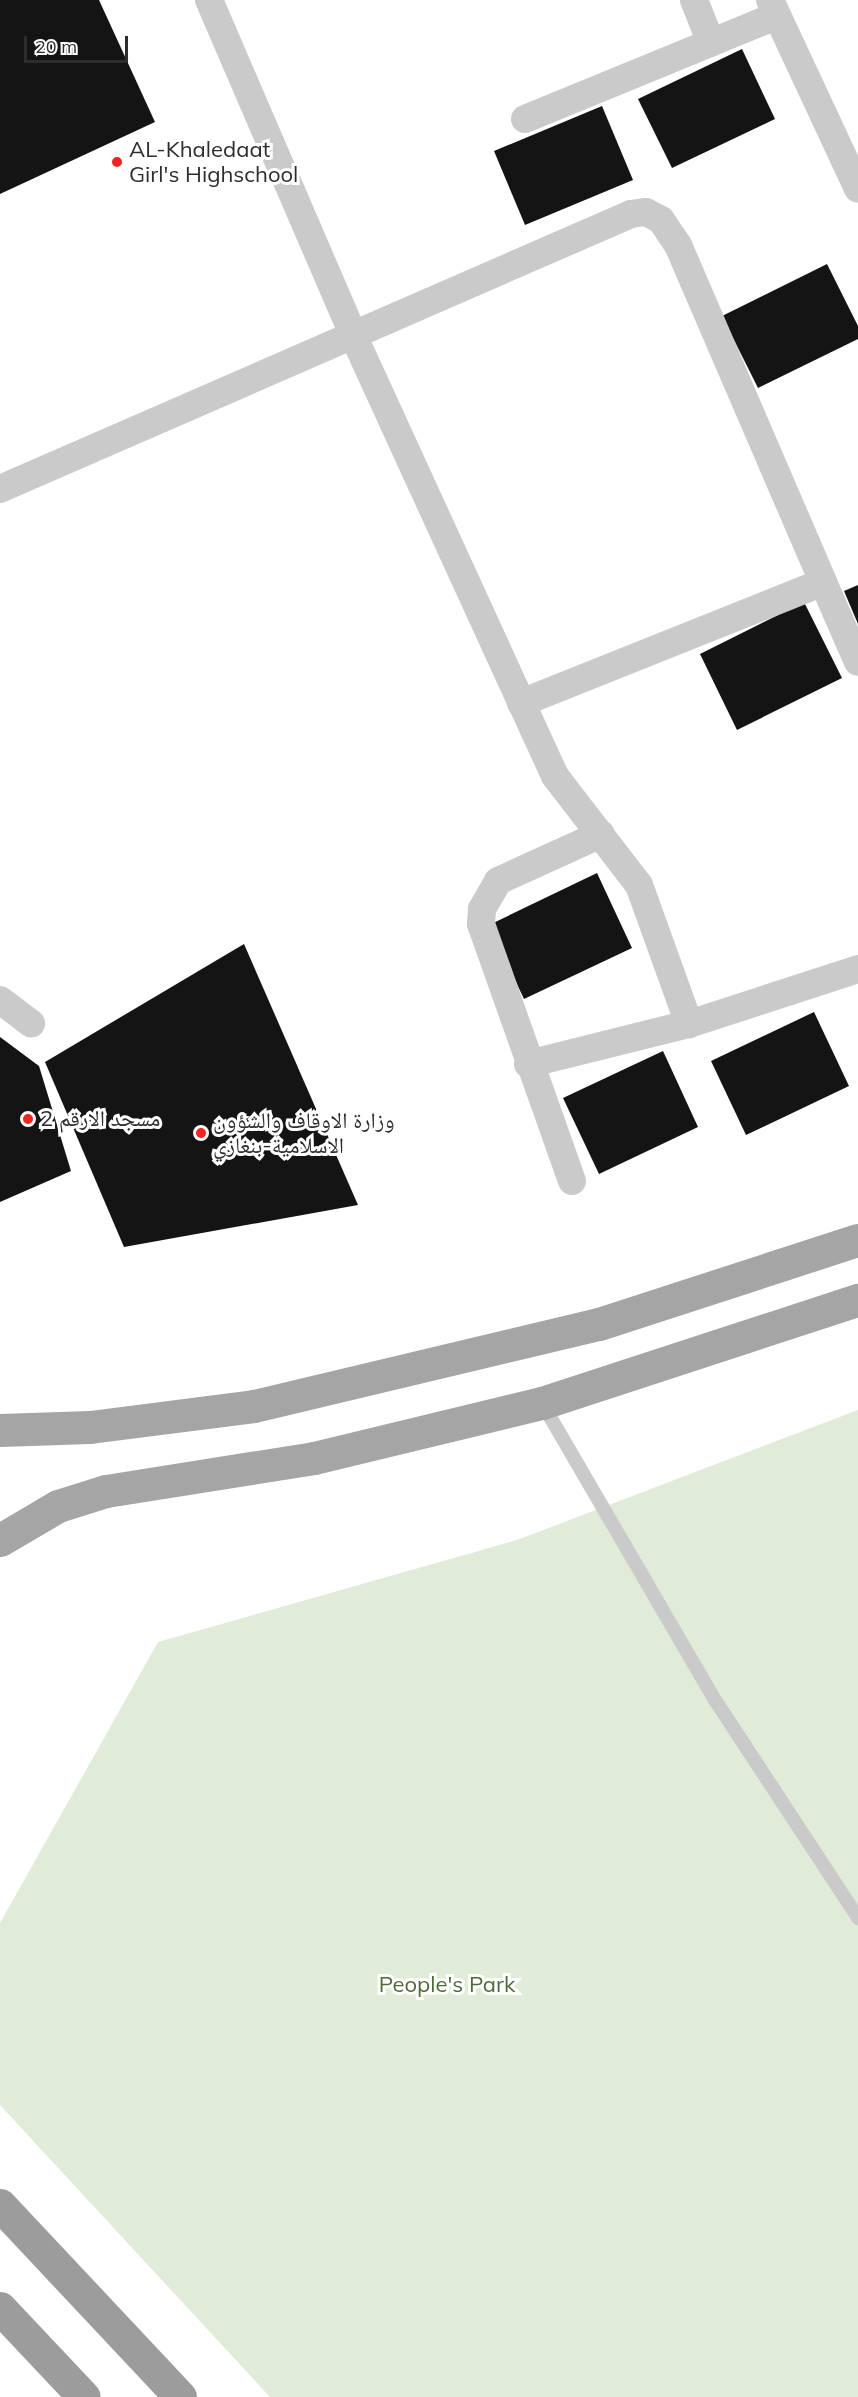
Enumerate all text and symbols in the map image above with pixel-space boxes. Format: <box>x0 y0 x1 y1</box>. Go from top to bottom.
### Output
scale bar <box>27 24 130 62</box>
text: 20 m <box>35 35 77 58</box>
place label: AL-Khaledaat Girl's Highschool <box>129 136 298 188</box>
marker: AL-Khaledaat Girl's Highschool <box>110 155 124 169</box>
place label: مسجد الارقم 2 <box>40 1106 160 1132</box>
place label: وزارة الاوقاف والشؤون الاسلامية-بنغازي <box>213 1107 395 1158</box>
marker: مسجد الارقم 2 <box>21 1112 35 1126</box>
marker: وزارة الاوقاف والشؤون الاسلامية-بنغازي <box>194 1126 208 1140</box>
park label: People's Park <box>379 1972 515 1998</box>

